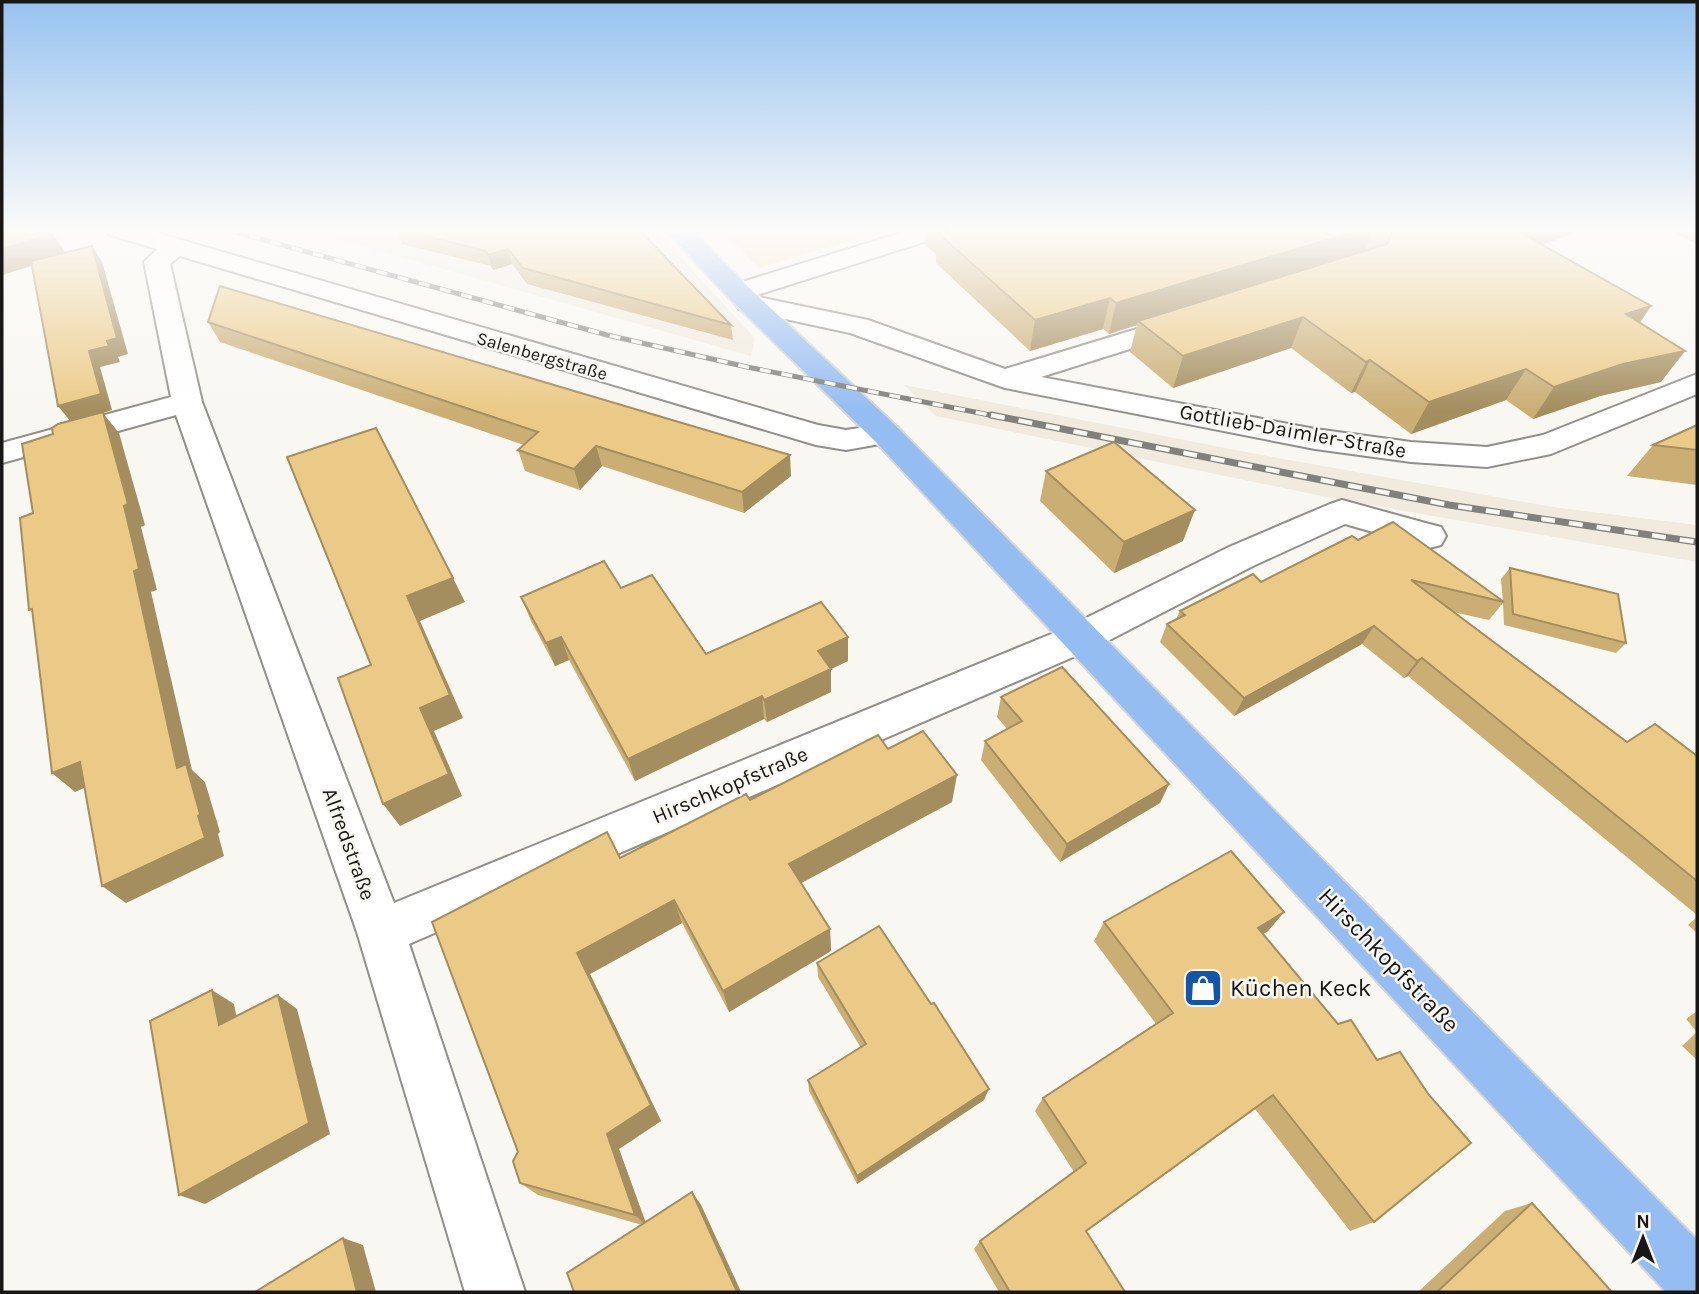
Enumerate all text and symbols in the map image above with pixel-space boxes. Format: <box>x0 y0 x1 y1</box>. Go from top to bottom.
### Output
street label: Salenbergstraße <box>474 327 610 385</box>
street label: Gottlieb-Daimler-Straße <box>1178 399 1408 463</box>
street label: Hirschkopfstraße <box>649 741 811 829</box>
street label: Alfredstraße <box>318 785 380 903</box>
street label: Hirschkopfstraße <box>1313 882 1465 1038</box>
shop icon: Küchen Keck <box>1182 967 1224 1009</box>
place label: Küchen Keck <box>1230 974 1371 1002</box>
north arrow <box>1608 1203 1678 1273</box>
text: N <box>1636 1211 1650 1233</box>

